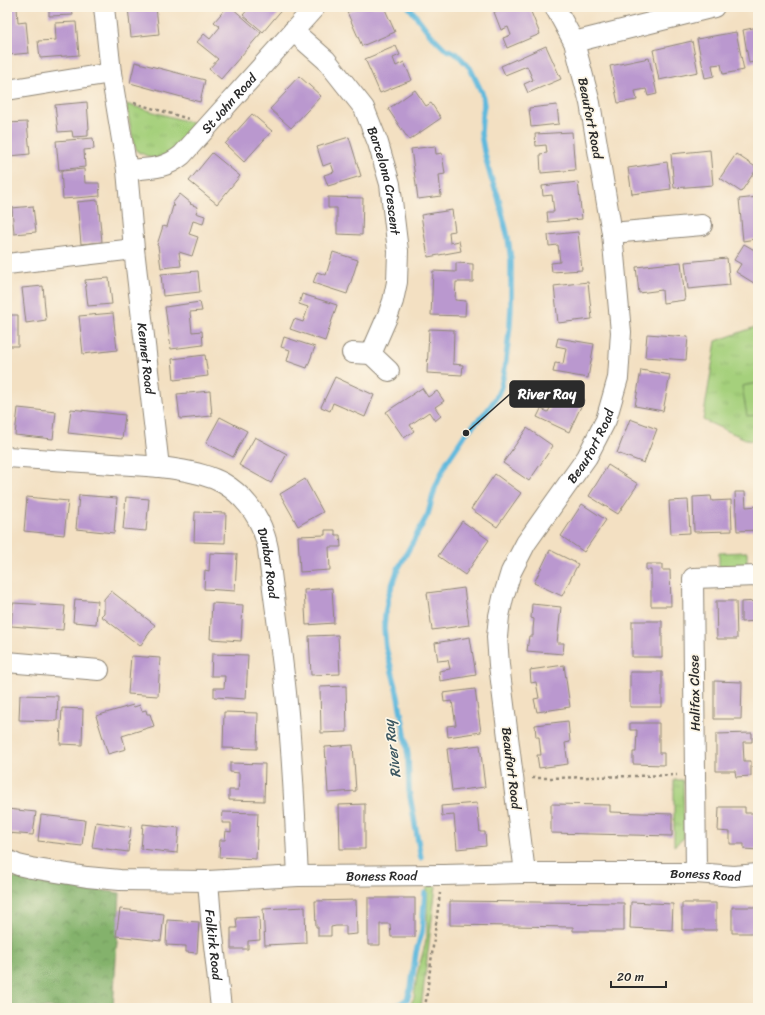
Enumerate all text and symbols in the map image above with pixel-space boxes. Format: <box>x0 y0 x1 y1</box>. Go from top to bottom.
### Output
street label: St John Road <box>195 67 263 139</box>
street label: Beaufort Road <box>571 75 610 162</box>
street label: Barcelona Crescent <box>360 123 407 237</box>
street label: Kennet Road <box>131 321 162 396</box>
callout: River Ray <box>510 381 584 407</box>
text: River Ray <box>517 382 577 407</box>
street label: Beaufort Road <box>561 405 621 488</box>
street label: Dunbar Road <box>251 524 285 601</box>
street label: Halifax Close <box>682 654 707 731</box>
water label: River Ray <box>376 717 408 779</box>
street label: Beaufort Road <box>495 726 528 812</box>
street label: Boness Road <box>670 862 743 888</box>
street label: Boness Road <box>346 864 418 888</box>
street label: Falkirk Road <box>198 908 229 983</box>
scale bar <box>611 963 666 989</box>
text: 20 m <box>617 966 644 988</box>

